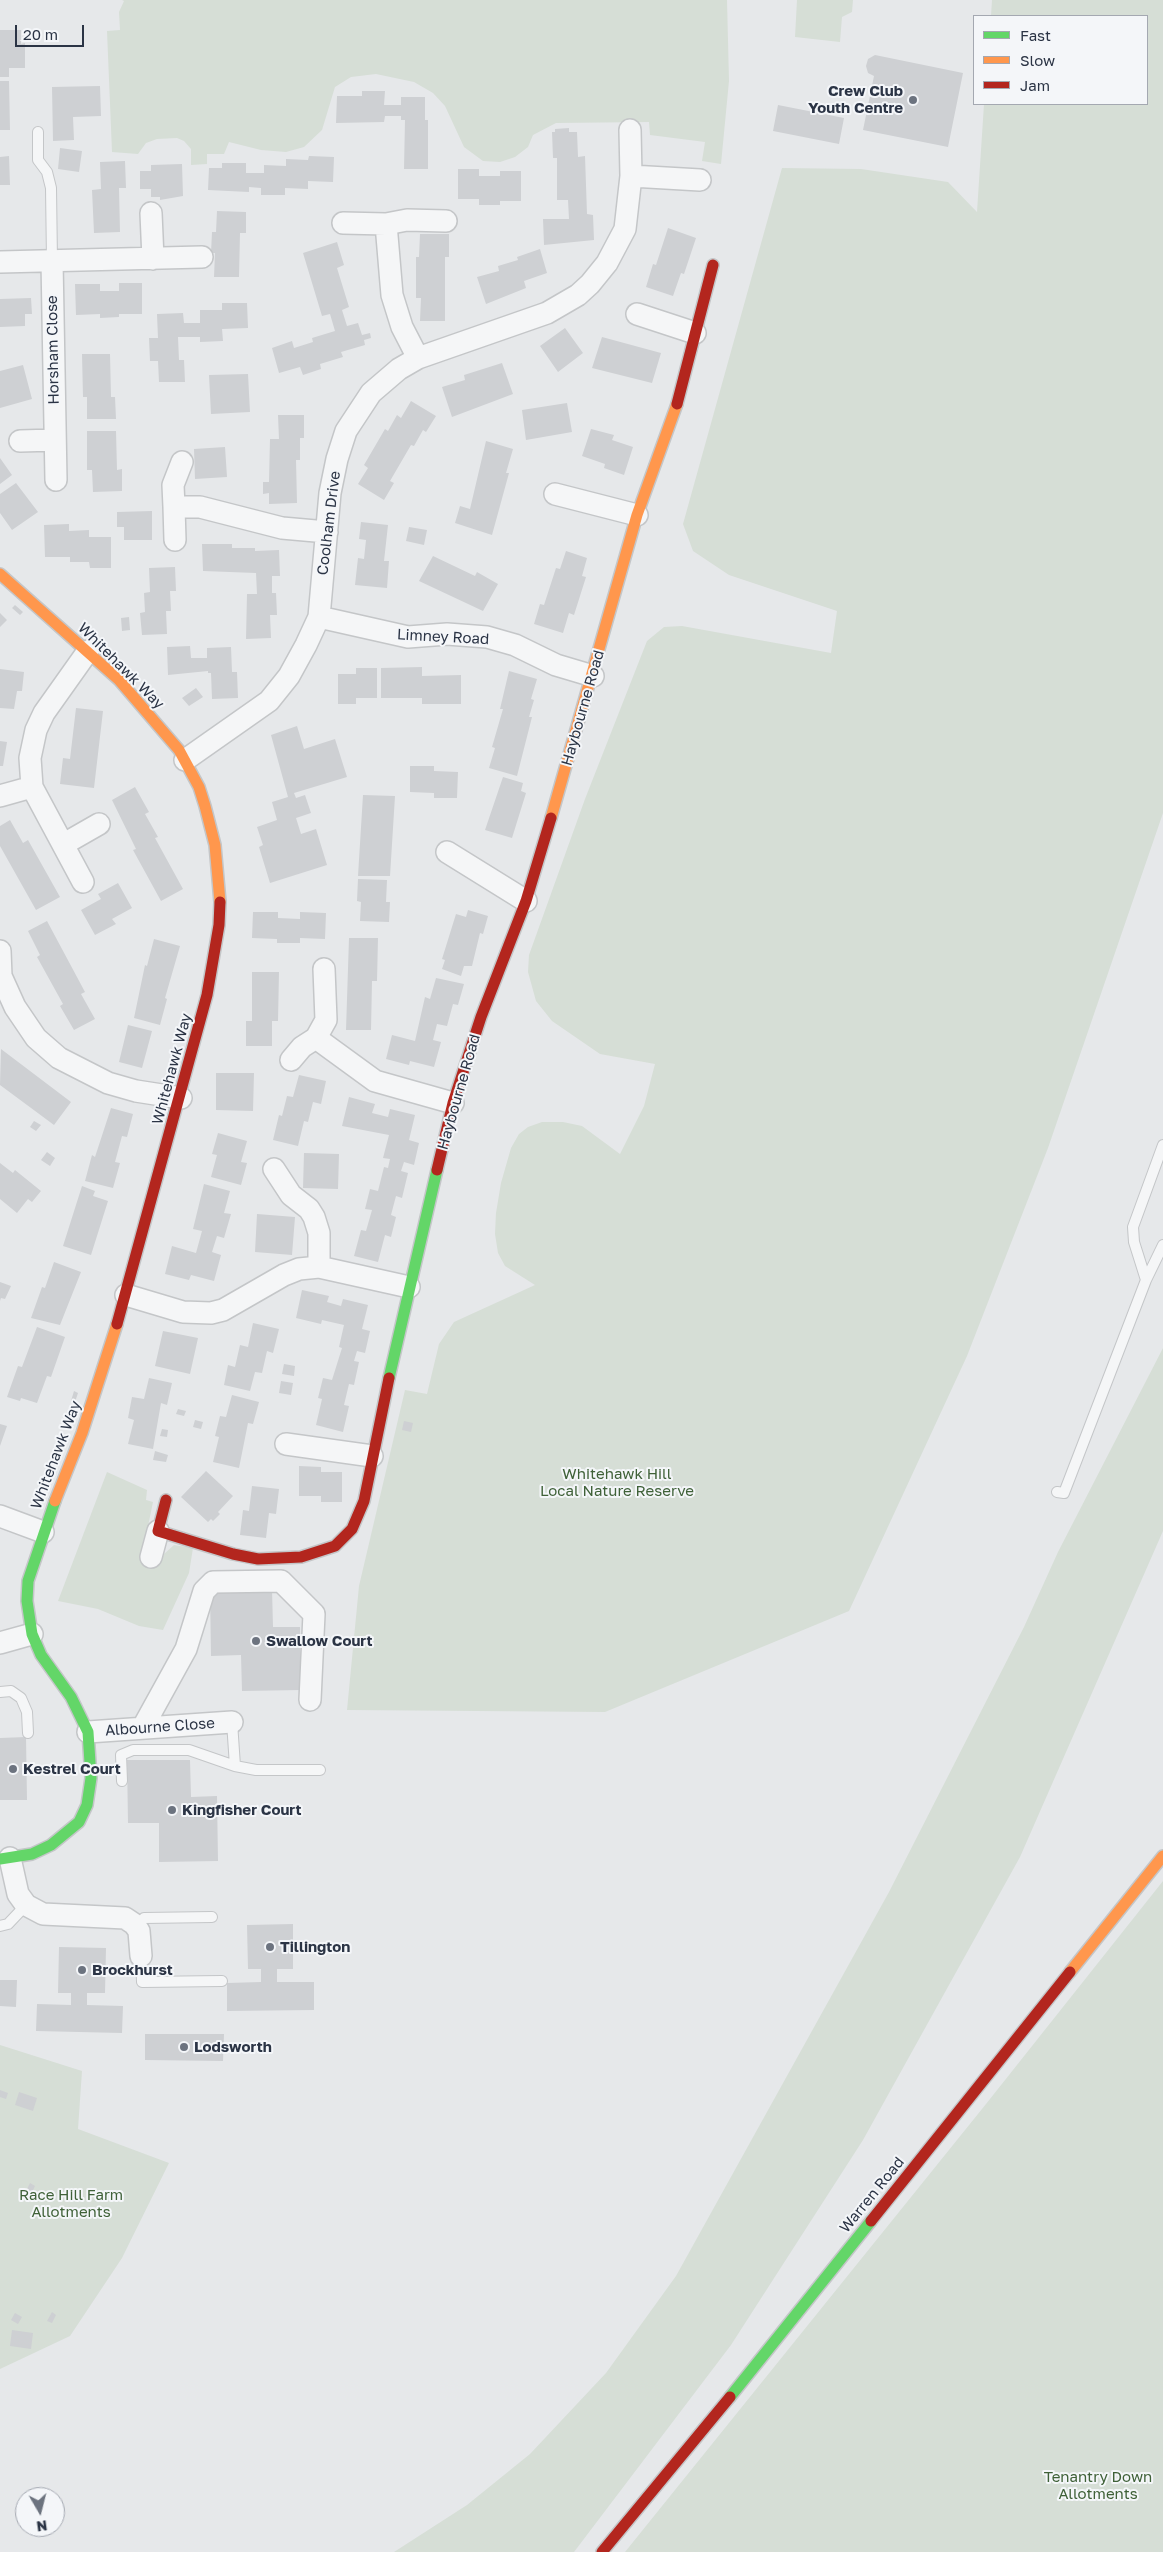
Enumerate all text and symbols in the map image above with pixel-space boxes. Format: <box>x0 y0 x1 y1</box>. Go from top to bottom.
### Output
scale bar <box>18 15 86 47</box>
legend <box>973 15 1148 105</box>
text: 20 m <box>23 25 58 43</box>
text: Fast <box>1020 26 1051 44</box>
text: Slow <box>1020 51 1055 69</box>
text: Jam <box>1020 76 1050 94</box>
place label: Crew Club Youth Centre <box>808 82 903 117</box>
marker: Crew Club Youth Centre <box>907 94 919 106</box>
street label: Horsham Close <box>43 295 63 405</box>
street label: Coolham Drive <box>314 470 344 576</box>
street label: Whitehawk Way <box>74 619 168 713</box>
street label: Limney Road <box>396 626 490 648</box>
street label: Haybourne Road <box>558 648 608 768</box>
street label: Whitehawk Way <box>148 1011 196 1127</box>
street label: Haybourne Road <box>434 1032 484 1152</box>
street label: Whitehawk Way <box>27 1398 85 1512</box>
park label: Whitehawk Hill Local Nature Reserve <box>540 1465 694 1500</box>
place label: Swallow Court <box>266 1632 372 1650</box>
marker: Swallow Court <box>250 1635 262 1647</box>
street label: Albourne Close <box>105 1714 215 1740</box>
place label: Kestrel Court <box>23 1760 121 1778</box>
marker: Kestrel Court <box>7 1763 19 1775</box>
place label: Kingfisher Court <box>182 1801 302 1819</box>
marker: Kingfisher Court <box>166 1804 178 1816</box>
place label: Tillington <box>280 1938 350 1956</box>
marker: Tillington <box>264 1941 276 1953</box>
place label: Brockhurst <box>92 1961 173 1979</box>
marker: Brockhurst <box>76 1964 88 1976</box>
place label: Lodsworth <box>194 2038 272 2056</box>
marker: Lodsworth <box>178 2041 190 2053</box>
street label: Warren Road <box>836 2153 908 2237</box>
park label: Race Hill Farm Allotments <box>19 2186 123 2221</box>
park label: Tenantry Down Allotments <box>1044 2468 1152 2503</box>
north arrow <box>15 2487 65 2537</box>
text: N <box>36 2517 48 2536</box>

